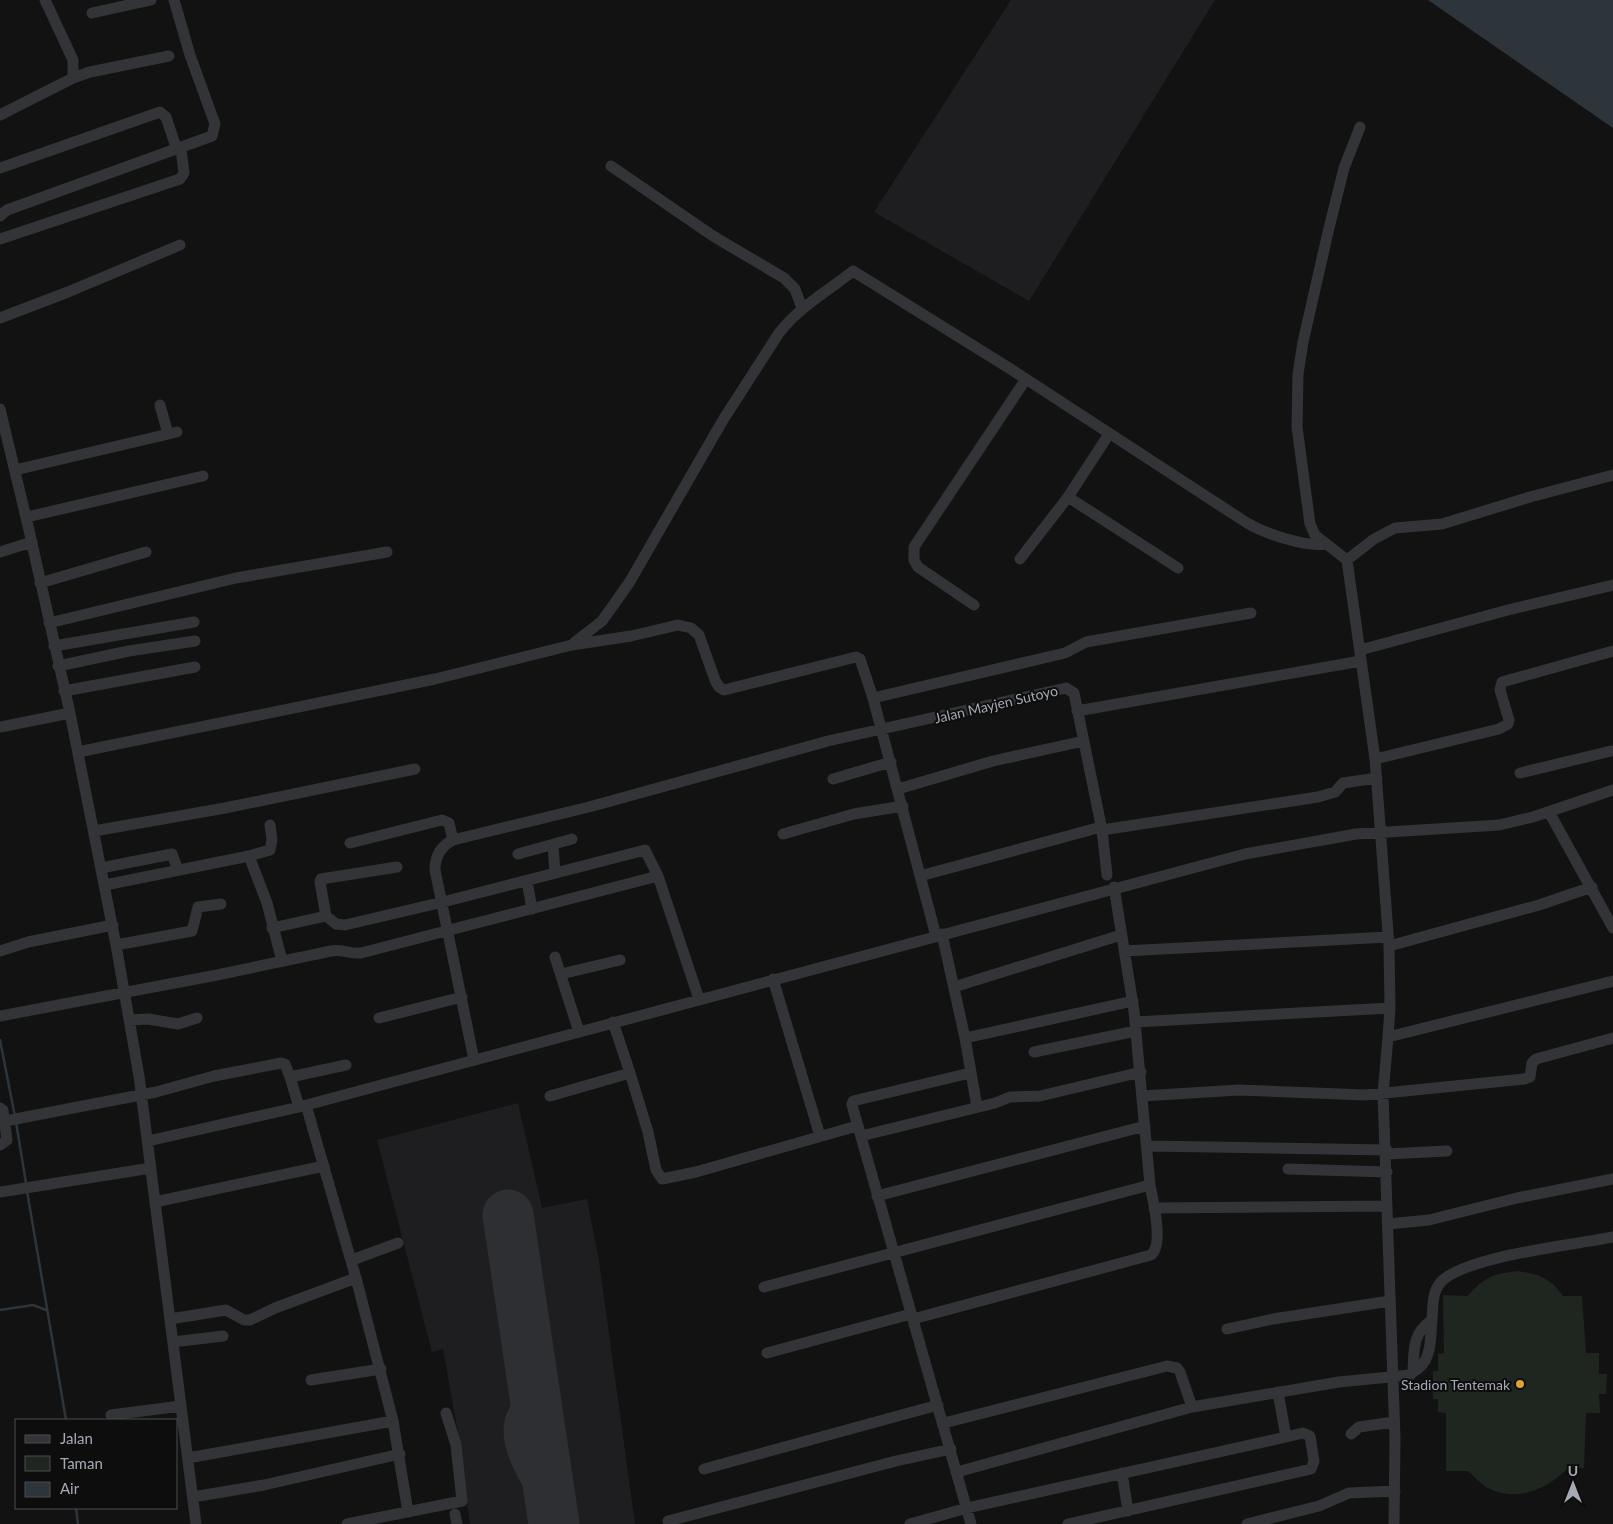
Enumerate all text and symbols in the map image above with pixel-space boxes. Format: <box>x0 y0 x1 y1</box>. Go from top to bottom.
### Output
street label: Jalan Mayjen Sutoyo <box>933 682 1059 726</box>
place label: Stadion Tentemak <box>1401 1376 1511 1393</box>
marker: Stadion Tentemak <box>1514 1378 1526 1390</box>
legend <box>15 1419 178 1509</box>
text: Jalan <box>60 1429 93 1447</box>
text: Taman <box>60 1454 103 1472</box>
north arrow <box>1548 1459 1598 1509</box>
text: U <box>1568 1462 1578 1479</box>
text: Air <box>60 1479 80 1497</box>

